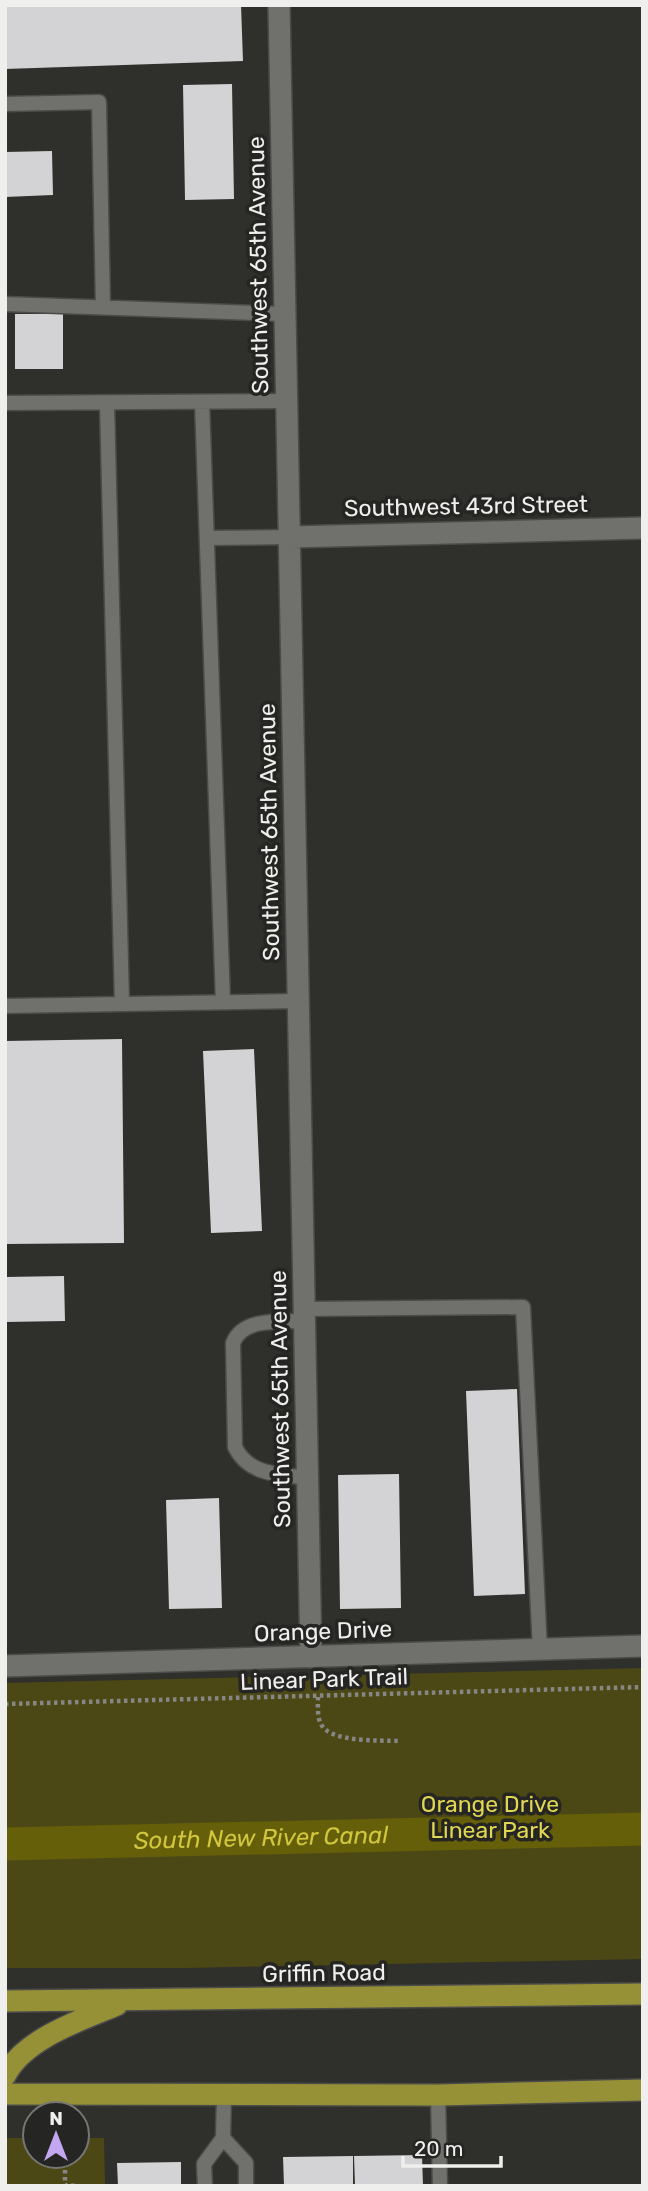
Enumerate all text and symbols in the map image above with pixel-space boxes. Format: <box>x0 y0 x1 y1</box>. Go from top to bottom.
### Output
street label: Southwest 65th Avenue <box>242 136 274 394</box>
street label: Southwest 43rd Street <box>344 490 588 522</box>
street label: Southwest 65th Avenue <box>253 703 285 961</box>
street label: Southwest 65th Avenue <box>264 1270 296 1528</box>
street label: Orange Drive <box>253 1615 393 1647</box>
street label: Linear Park Trail <box>239 1662 409 1696</box>
park label: Orange Drive Linear Park <box>421 1790 559 1844</box>
water label: South New River Canal <box>133 1821 390 1855</box>
street label: Griffin Road <box>262 1958 386 1988</box>
north arrow <box>21 2100 91 2170</box>
text: N <box>49 2107 63 2130</box>
scale bar <box>403 2124 501 2168</box>
text: 20 m <box>414 2136 463 2161</box>

